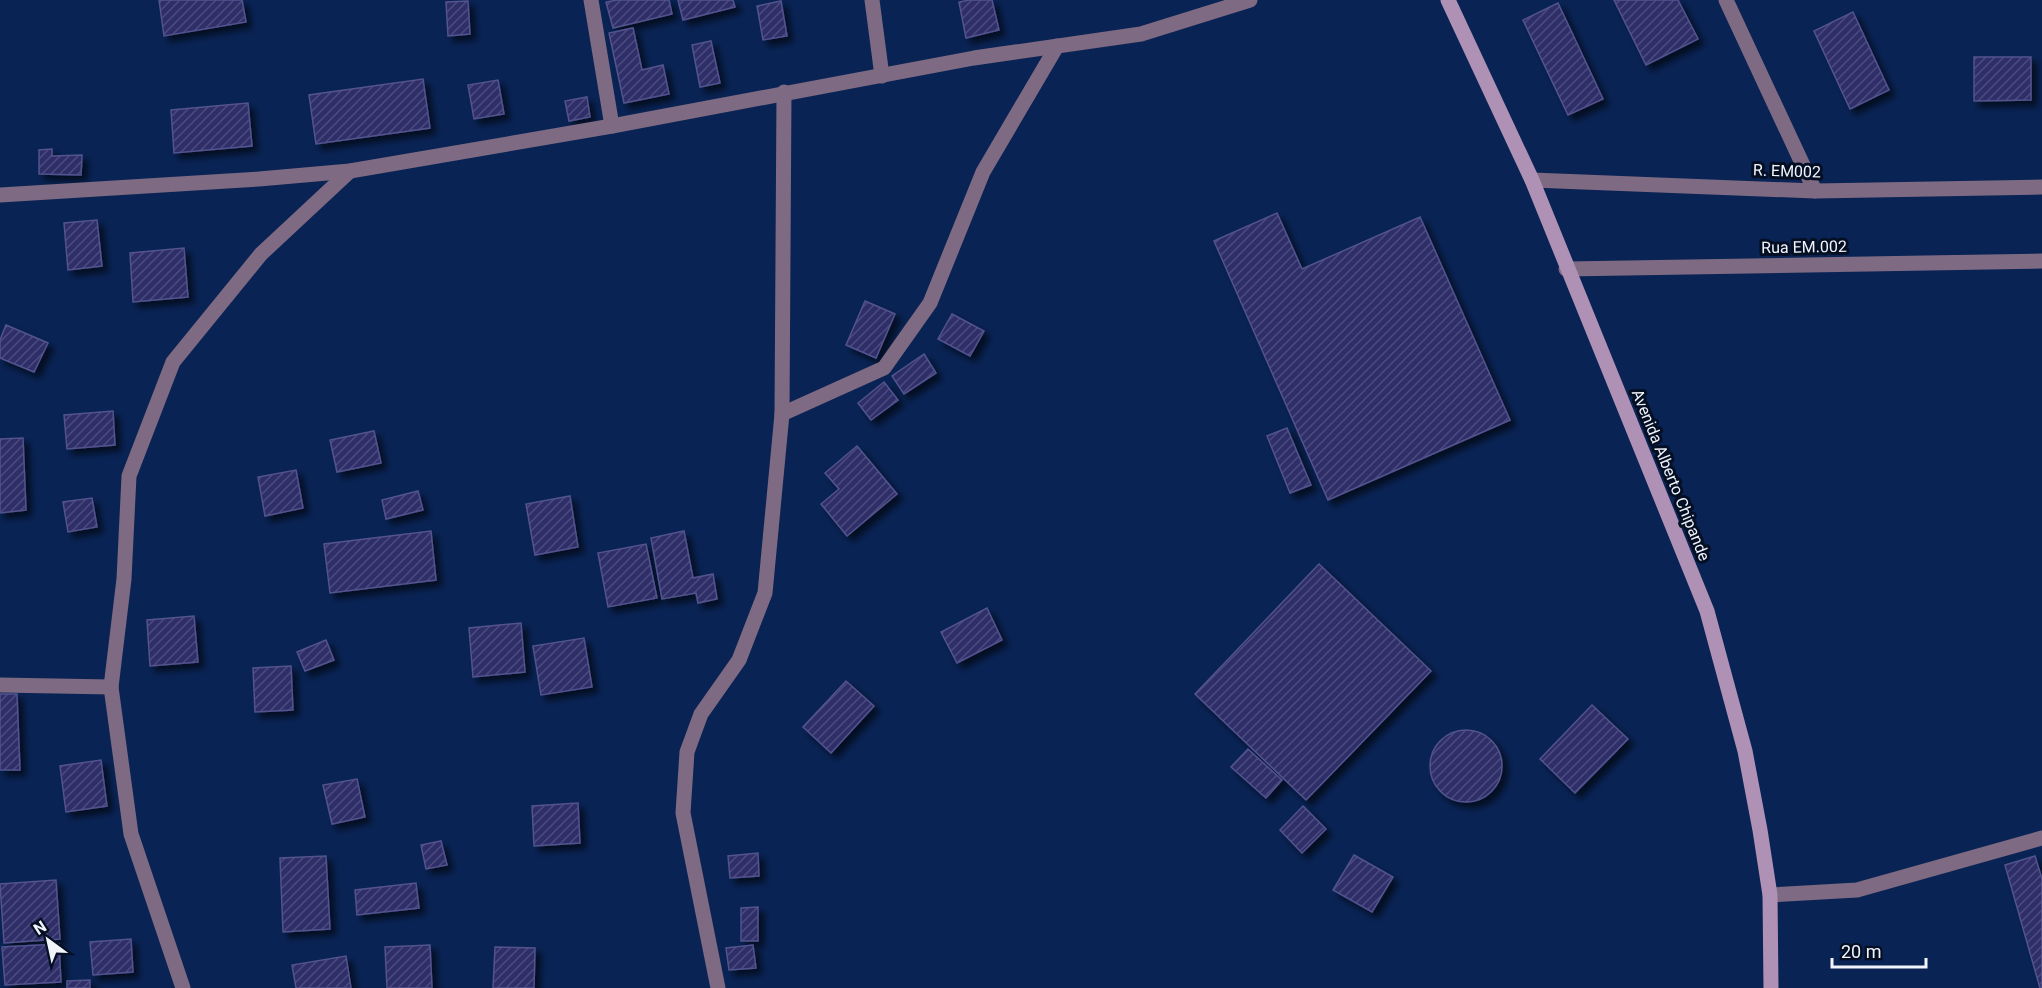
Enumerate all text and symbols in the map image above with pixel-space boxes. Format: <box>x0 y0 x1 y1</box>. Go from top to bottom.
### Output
street label: R. EM002 <box>1753 160 1821 182</box>
street label: Rua EM.002 <box>1761 237 1847 257</box>
street label: Avenida Alberto Chipande <box>1628 386 1714 564</box>
north arrow <box>18 910 78 970</box>
text: N <box>30 917 50 939</box>
scale bar <box>1832 931 1926 969</box>
text: 20 m <box>1841 941 1881 962</box>

